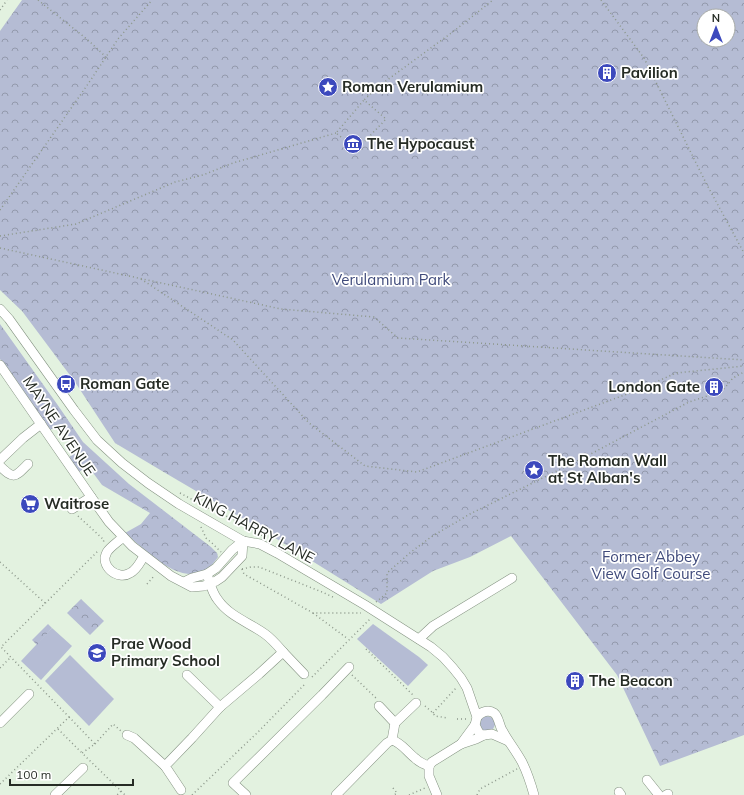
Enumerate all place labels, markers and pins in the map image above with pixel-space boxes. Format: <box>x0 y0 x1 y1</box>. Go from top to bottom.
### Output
building icon: Pavilion <box>596 62 618 84</box>
place label: Pavilion <box>621 63 678 82</box>
place icon: Roman Verulamium <box>317 76 339 98</box>
place label: Roman Verulamium <box>342 77 483 96</box>
museum icon: The Hypocaust <box>342 133 364 155</box>
place label: The Hypocaust <box>367 134 475 153</box>
bus stop icon: Roman Gate <box>55 373 77 395</box>
place label: Roman Gate <box>80 374 169 393</box>
building icon: London Gate <box>703 376 725 398</box>
place label: London Gate <box>608 377 700 396</box>
place label: The Roman Wall at St Alban's <box>548 451 667 487</box>
place icon: The Roman Wall at St Alban's <box>523 459 545 481</box>
supermarket icon: Waitrose <box>19 493 41 515</box>
place label: Waitrose <box>44 494 109 513</box>
place label: Prae Wood Primary School <box>111 634 220 670</box>
school or university icon: Prae Wood Primary School <box>86 642 108 664</box>
building icon: The Beacon <box>564 670 586 692</box>
place label: The Beacon <box>589 671 673 690</box>

